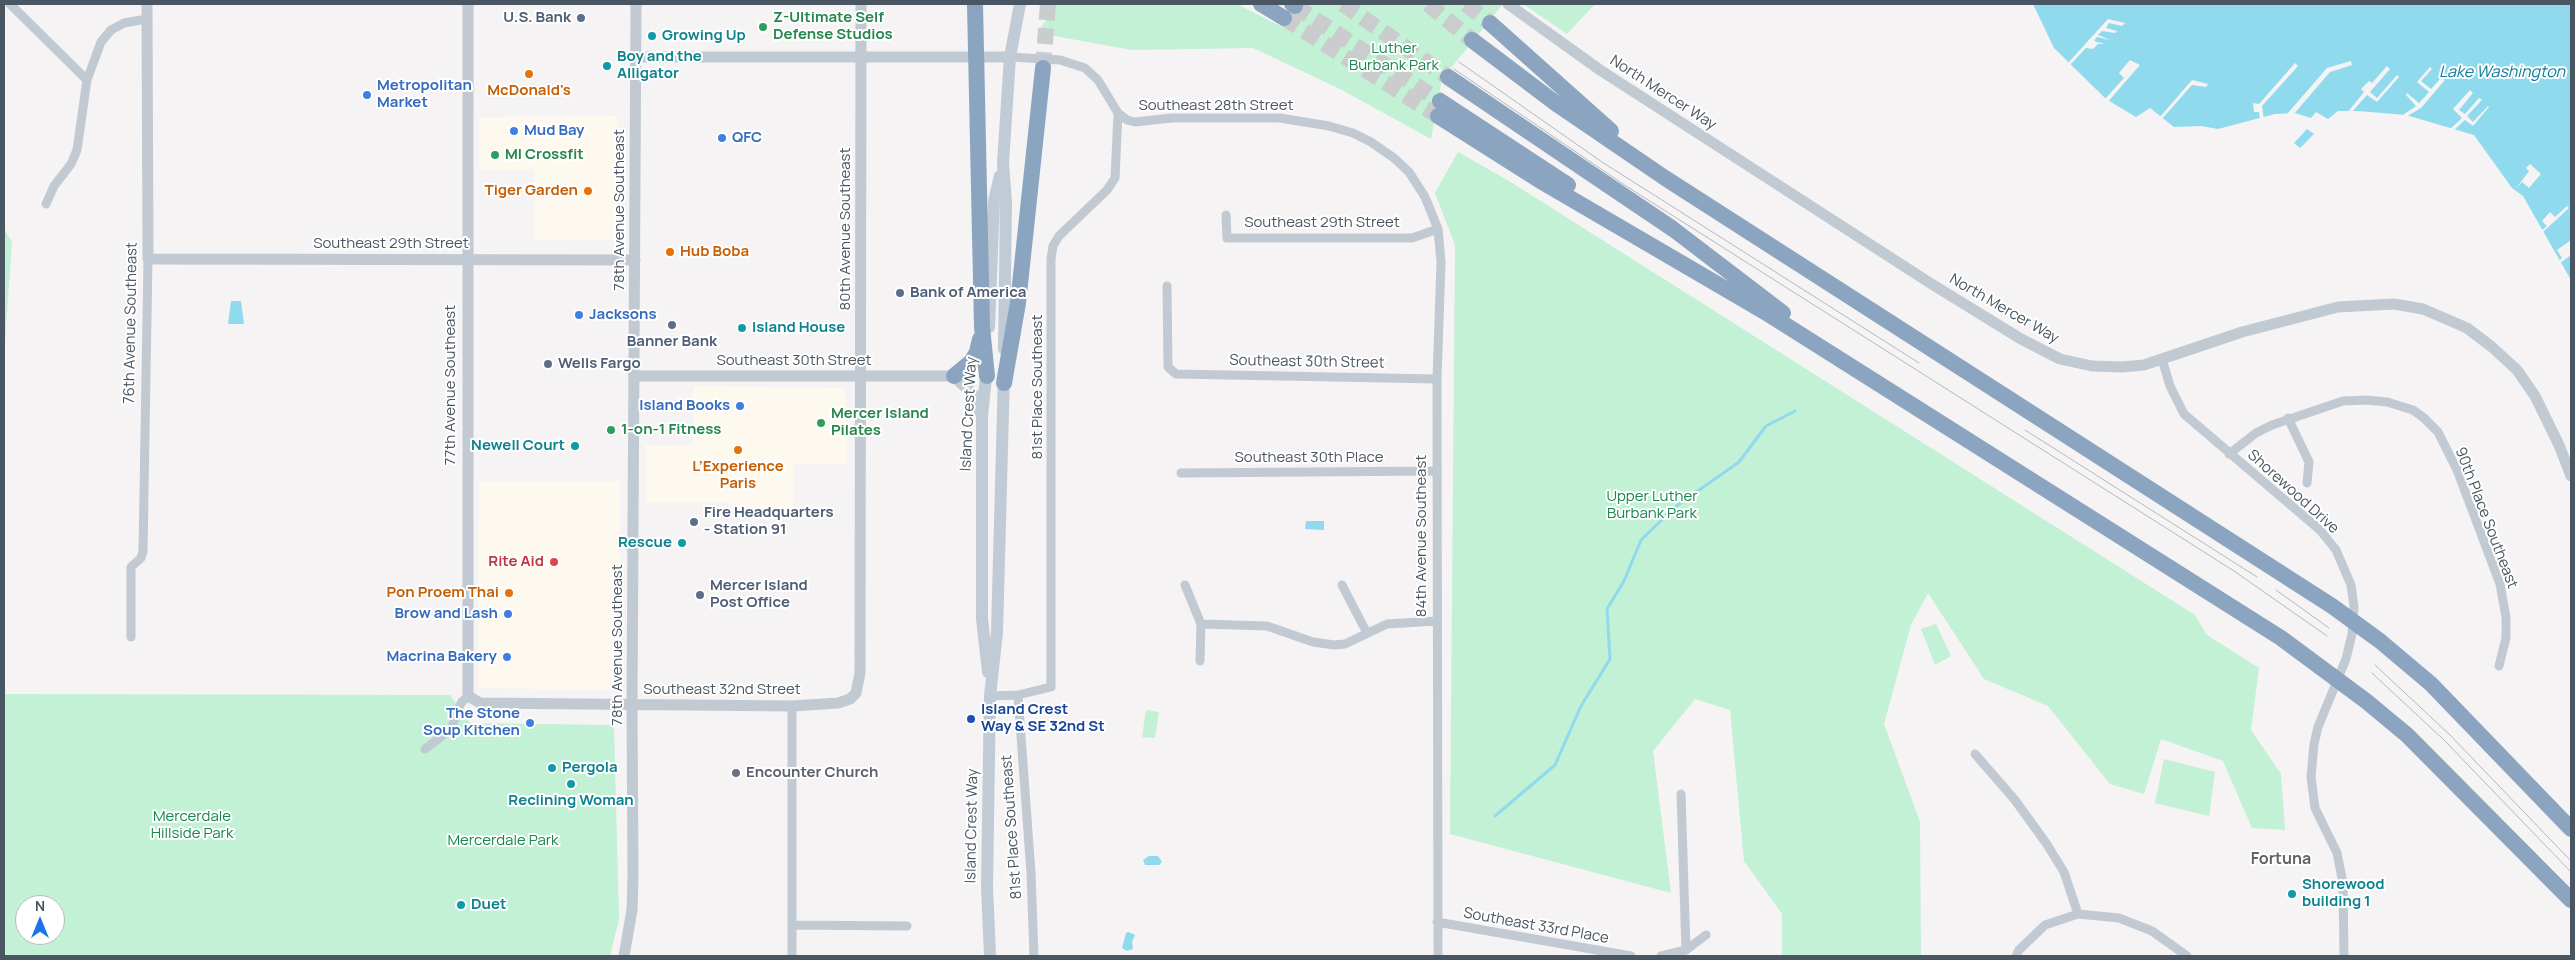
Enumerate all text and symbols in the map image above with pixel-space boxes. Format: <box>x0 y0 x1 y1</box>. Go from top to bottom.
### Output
place label: U.S. Bank <box>503 9 571 27</box>
place label: Z-Ultimate Self Defense Studios <box>773 9 893 44</box>
marker: U.S. Bank <box>575 12 587 24</box>
marker: Z-Ultimate Self Defense Studios <box>757 21 769 33</box>
place label: Growing Up <box>662 27 746 45</box>
marker: Growing Up <box>646 30 658 42</box>
park label: Luther Burbank Park <box>1349 40 1439 75</box>
place label: Boy and the Alligator <box>617 48 702 83</box>
street label: North Mercer Way <box>1606 52 1720 134</box>
marker: Boy and the Alligator <box>601 60 613 72</box>
water label: Lake Washington <box>2439 63 2565 83</box>
marker: McDonald's <box>523 68 535 80</box>
place label: Metropolitan Market <box>377 77 472 112</box>
place label: McDonald's <box>487 82 571 100</box>
marker: Metropolitan Market <box>361 89 373 101</box>
street label: Southeast 28th Street <box>1138 97 1294 115</box>
place label: Mud Bay <box>524 122 585 140</box>
marker: Mud Bay <box>508 125 520 137</box>
street label: 78th Avenue Southeast <box>611 129 629 291</box>
place label: QFC <box>732 129 762 147</box>
marker: QFC <box>716 132 728 144</box>
place label: MI Crossfit <box>505 146 584 164</box>
street label: 80th Avenue Southeast <box>837 148 855 310</box>
marker: MI Crossfit <box>489 149 501 161</box>
place label: Tiger Garden <box>485 182 578 200</box>
marker: Tiger Garden <box>582 185 594 197</box>
street label: Southeast 29th Street <box>1244 214 1400 232</box>
street label: Southeast 29th Street <box>313 235 469 253</box>
street label: 76th Avenue Southeast <box>121 242 141 404</box>
place label: Hub Boba <box>680 243 749 261</box>
marker: Hub Boba <box>664 246 676 258</box>
street label: North Mercer Way <box>1946 270 2062 348</box>
place label: Bank of America <box>910 284 1026 302</box>
marker: Bank of America <box>894 287 906 299</box>
street label: 77th Avenue Southeast <box>442 305 460 465</box>
place label: Jacksons <box>589 306 657 324</box>
marker: Jacksons <box>573 309 585 321</box>
street label: 81st Place Southeast <box>1029 315 1047 459</box>
marker: Banner Bank <box>666 319 678 331</box>
place label: Island House <box>752 319 845 337</box>
marker: Island House <box>736 322 748 334</box>
place label: Banner Bank <box>627 333 717 351</box>
street label: Southeast 30th Street <box>716 352 872 370</box>
street label: Southeast 30th Street <box>1229 352 1385 372</box>
place label: Wells Fargo <box>558 355 641 373</box>
street label: Island Crest Way <box>957 356 981 472</box>
marker: Wells Fargo <box>542 358 554 370</box>
place label: Island Books <box>639 397 730 415</box>
marker: Island Books <box>734 400 746 412</box>
place label: Mercer Island Pilates <box>831 405 929 440</box>
marker: Mercer Island Pilates <box>815 417 827 429</box>
place label: 1-on-1 Fitness <box>621 421 721 439</box>
marker: 1-on-1 Fitness <box>605 424 617 436</box>
place label: Newell Court <box>471 437 565 455</box>
marker: Newell Court <box>569 440 581 452</box>
marker: L’Experience Paris <box>732 444 744 456</box>
street label: 90th Place Southeast <box>2451 445 2521 591</box>
street label: Shorewood Drive <box>2244 446 2342 538</box>
street label: Southeast 30th Place <box>1235 449 1383 467</box>
street label: 84th Avenue Southeast <box>1413 455 1431 617</box>
place label: L’Experience Paris <box>692 458 784 493</box>
park label: Upper Luther Burbank Park <box>1606 488 1698 523</box>
place label: Fire Headquarters - Station 91 <box>704 504 834 539</box>
marker: Fire Headquarters - Station 91 <box>688 516 700 528</box>
place label: Rescue <box>618 534 672 552</box>
marker: Rescue <box>676 537 688 549</box>
place label: Rite Aid <box>488 553 544 571</box>
marker: Rite Aid <box>548 556 560 568</box>
street label: 78th Avenue Southeast <box>609 564 627 726</box>
place label: Mercer Island Post Office <box>710 577 808 612</box>
place label: Pon Proem Thai <box>387 584 499 602</box>
marker: Pon Proem Thai <box>503 587 515 599</box>
marker: Mercer Island Post Office <box>694 589 706 601</box>
place label: Brow and Lash <box>394 605 498 623</box>
marker: Brow and Lash <box>502 608 514 620</box>
place label: Macrina Bakery <box>387 648 497 666</box>
marker: Macrina Bakery <box>501 651 513 663</box>
street label: Southeast 32nd Street <box>643 681 801 699</box>
place label: Island Crest Way & SE 32nd St <box>981 701 1105 736</box>
place label: The Stone Soup Kitchen <box>423 705 520 740</box>
marker: Island Crest Way & SE 32nd St <box>965 713 977 725</box>
marker: The Stone Soup Kitchen <box>524 717 536 729</box>
street label: 81st Place Southeast <box>998 754 1026 900</box>
place label: Pergola <box>562 759 618 777</box>
marker: Pergola <box>546 762 558 774</box>
place label: Encounter Church <box>746 764 878 782</box>
marker: Encounter Church <box>730 767 742 779</box>
street label: Island Crest Way <box>962 768 982 884</box>
marker: Reclining Woman <box>565 778 577 790</box>
place label: Reclining Woman <box>508 792 634 810</box>
park label: Mercerdale Hillside Park <box>151 808 233 843</box>
park label: Mercerdale Park <box>447 832 559 850</box>
district label: Fortuna <box>2251 850 2311 870</box>
place label: Shorewood building 1 <box>2302 876 2385 911</box>
marker: Shorewood building 1 <box>2286 888 2298 900</box>
north arrow <box>15 895 65 945</box>
text: N <box>35 896 45 915</box>
place label: Duet <box>471 896 506 914</box>
marker: Duet <box>455 899 467 911</box>
street label: Southeast 33rd Place <box>1462 904 1610 948</box>

